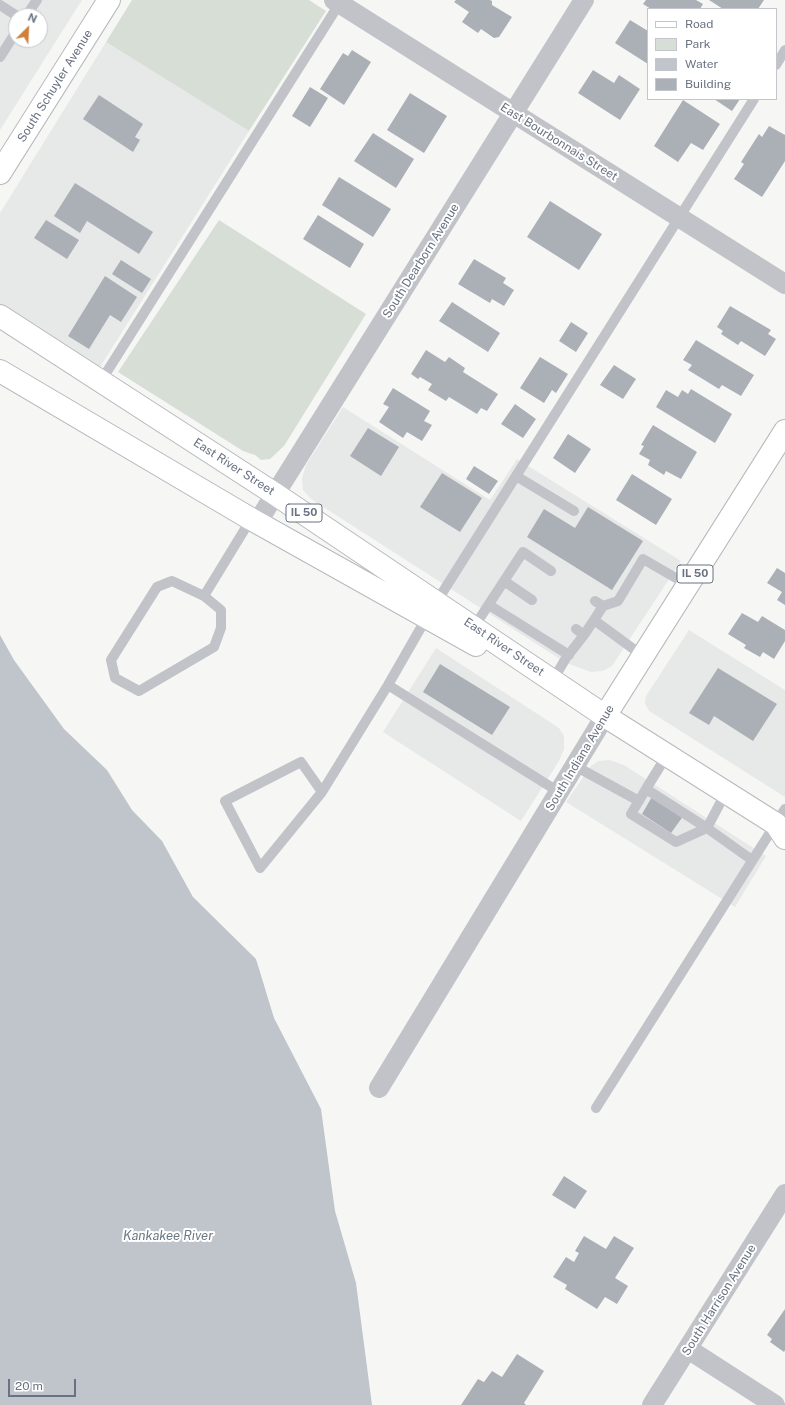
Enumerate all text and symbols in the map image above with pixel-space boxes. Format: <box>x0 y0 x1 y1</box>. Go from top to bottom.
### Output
north arrow <box>8 8 48 48</box>
legend <box>647 8 777 100</box>
text: N <box>26 11 39 25</box>
text: Road <box>685 17 713 31</box>
street label: South Schuyler Avenue <box>14 27 96 145</box>
text: Park <box>685 37 711 51</box>
text: Water <box>685 57 718 71</box>
text: Building <box>685 77 731 91</box>
street label: East Bourbonnais Street <box>498 100 620 184</box>
street label: South Dearborn Avenue <box>380 201 462 321</box>
street label: East River Street <box>191 435 277 499</box>
road number: IL 50 <box>286 504 322 522</box>
road number: IL 50 <box>677 565 713 583</box>
street label: East River Street <box>461 615 547 679</box>
street label: South Indiana Avenue <box>543 702 617 814</box>
water label: Kankakee River <box>123 1228 213 1244</box>
street label: South Harrison Avenue <box>679 1242 759 1358</box>
scale bar <box>10 1371 78 1397</box>
text: 20 m <box>15 1379 43 1393</box>

